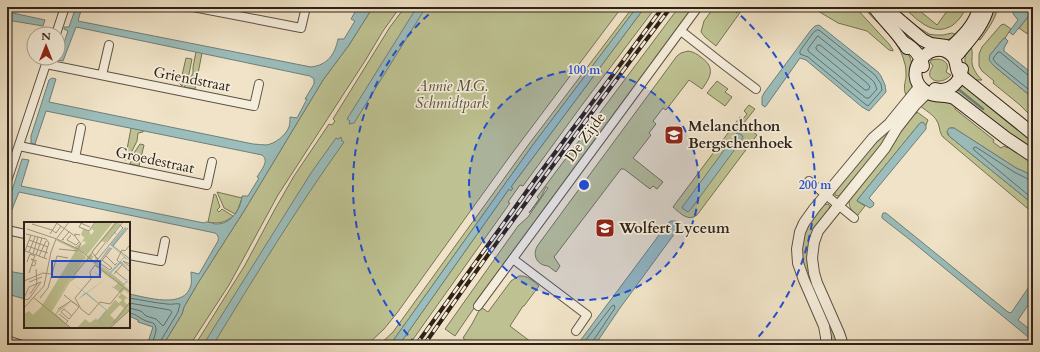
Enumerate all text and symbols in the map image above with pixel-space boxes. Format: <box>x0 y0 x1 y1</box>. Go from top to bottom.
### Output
north arrow <box>26 26 66 66</box>
text: N <box>41 29 51 44</box>
street label: Griendstraat <box>152 62 232 96</box>
text: 100 m <box>568 62 601 78</box>
park label: Annie M.G. Schmidtpark <box>415 76 489 113</box>
street label: De Zijde <box>560 108 610 166</box>
place label: Melanchthon Bergschenhoek <box>688 116 794 153</box>
school or university icon: Melanchthon Bergschenhoek <box>663 124 685 146</box>
street label: Groedestraat <box>114 142 196 178</box>
text: 200 m <box>799 177 832 193</box>
centre of rings <box>577 178 591 192</box>
school or university icon: Wolfert Lyceum <box>594 217 616 239</box>
place label: Wolfert Lyceum <box>618 218 730 238</box>
inset map <box>24 222 130 328</box>

